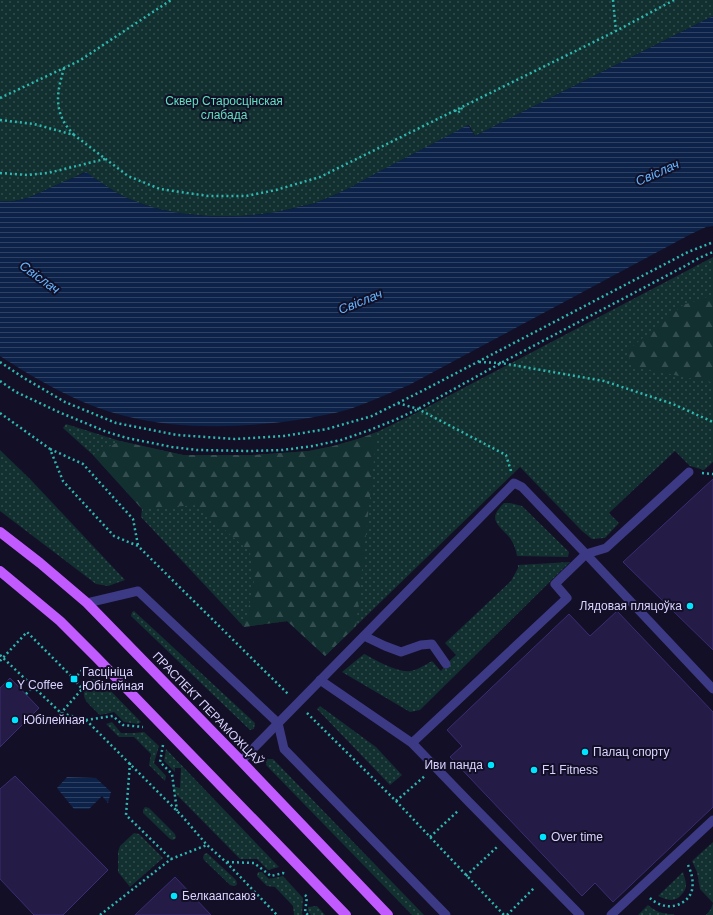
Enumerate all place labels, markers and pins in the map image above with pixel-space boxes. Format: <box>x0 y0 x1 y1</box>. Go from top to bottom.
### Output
place label: Лядовая пляцоўка <box>580 599 682 613</box>
marker: Лядовая пляцоўка <box>685 601 695 611</box>
place label: Гасцініца Юбілейная <box>82 665 144 693</box>
marker: Гасцініца Юбілейная <box>69 674 79 684</box>
place label: Y Coffee <box>17 678 64 692</box>
marker: Y Coffee <box>4 680 14 690</box>
place label: Юбілейная <box>23 713 85 727</box>
marker: Юбілейная <box>10 715 20 725</box>
place label: Палац спорту <box>593 745 669 759</box>
marker: Палац спорту <box>580 747 590 757</box>
place label: Иви панда <box>424 758 483 772</box>
marker: Иви панда <box>486 760 496 770</box>
place label: F1 Fitness <box>542 763 598 777</box>
marker: F1 Fitness <box>529 765 539 775</box>
place label: Over time <box>551 830 603 844</box>
marker: Over time <box>538 832 548 842</box>
place label: Белкаапсаюз <box>182 889 256 903</box>
marker: Белкаапсаюз <box>169 891 179 901</box>

